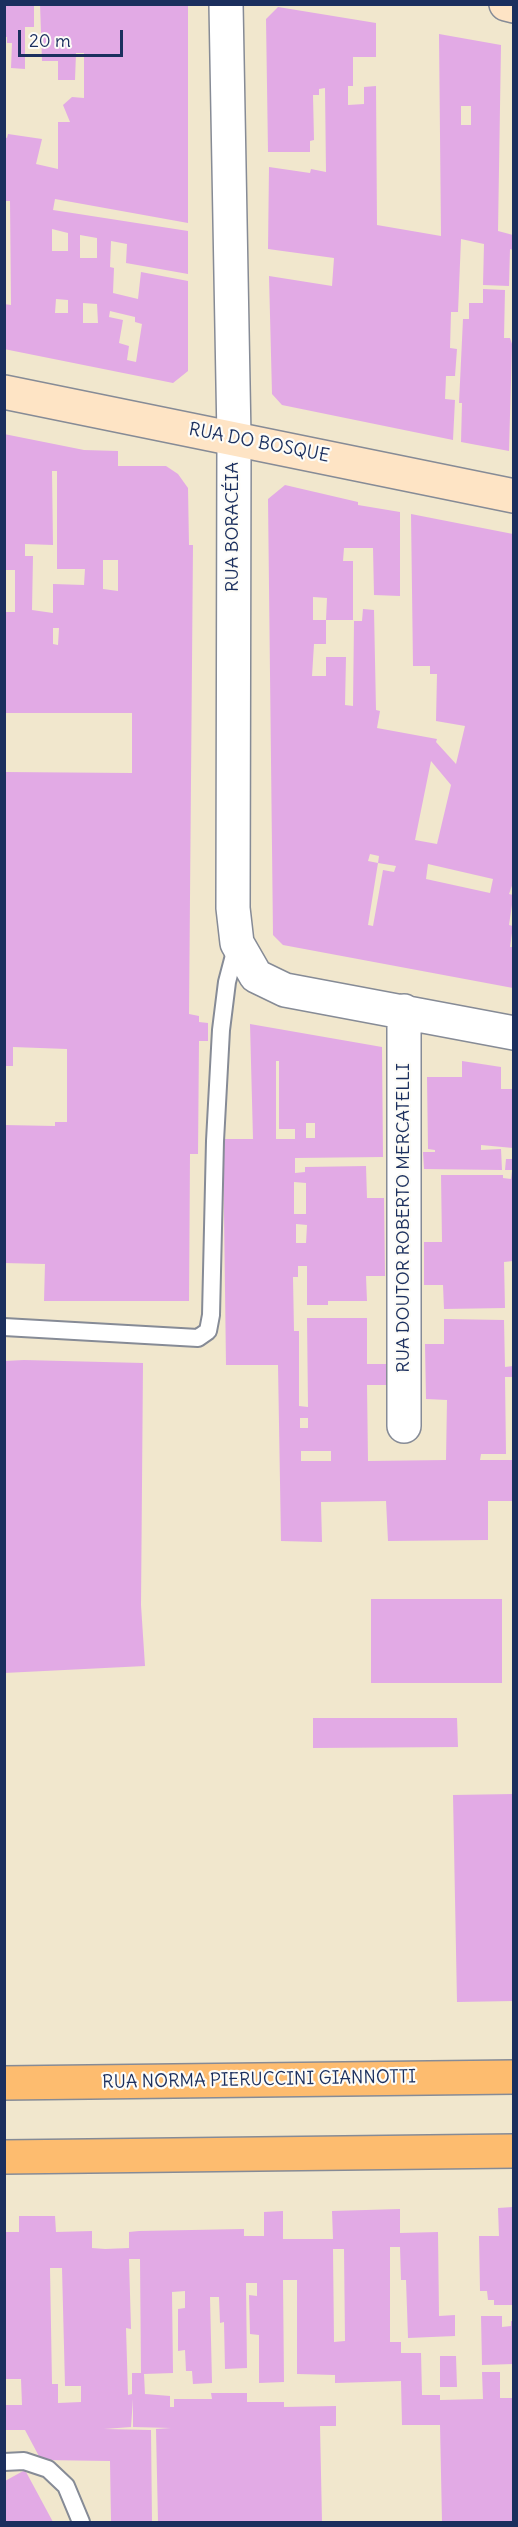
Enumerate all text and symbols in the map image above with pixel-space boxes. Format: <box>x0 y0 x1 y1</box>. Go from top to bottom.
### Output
scale bar <box>21 18 126 56</box>
text: 20 m <box>29 29 71 52</box>
street label: RUA DO BOSQUE <box>187 419 331 467</box>
street label: RUA BORACÉIA <box>222 462 244 592</box>
street label: RUA DOUTOR ROBERTO MERCATELLI <box>393 1063 415 1373</box>
street label: RUA NORMA PIERUCCINI GIANNOTTI <box>102 2066 416 2094</box>

